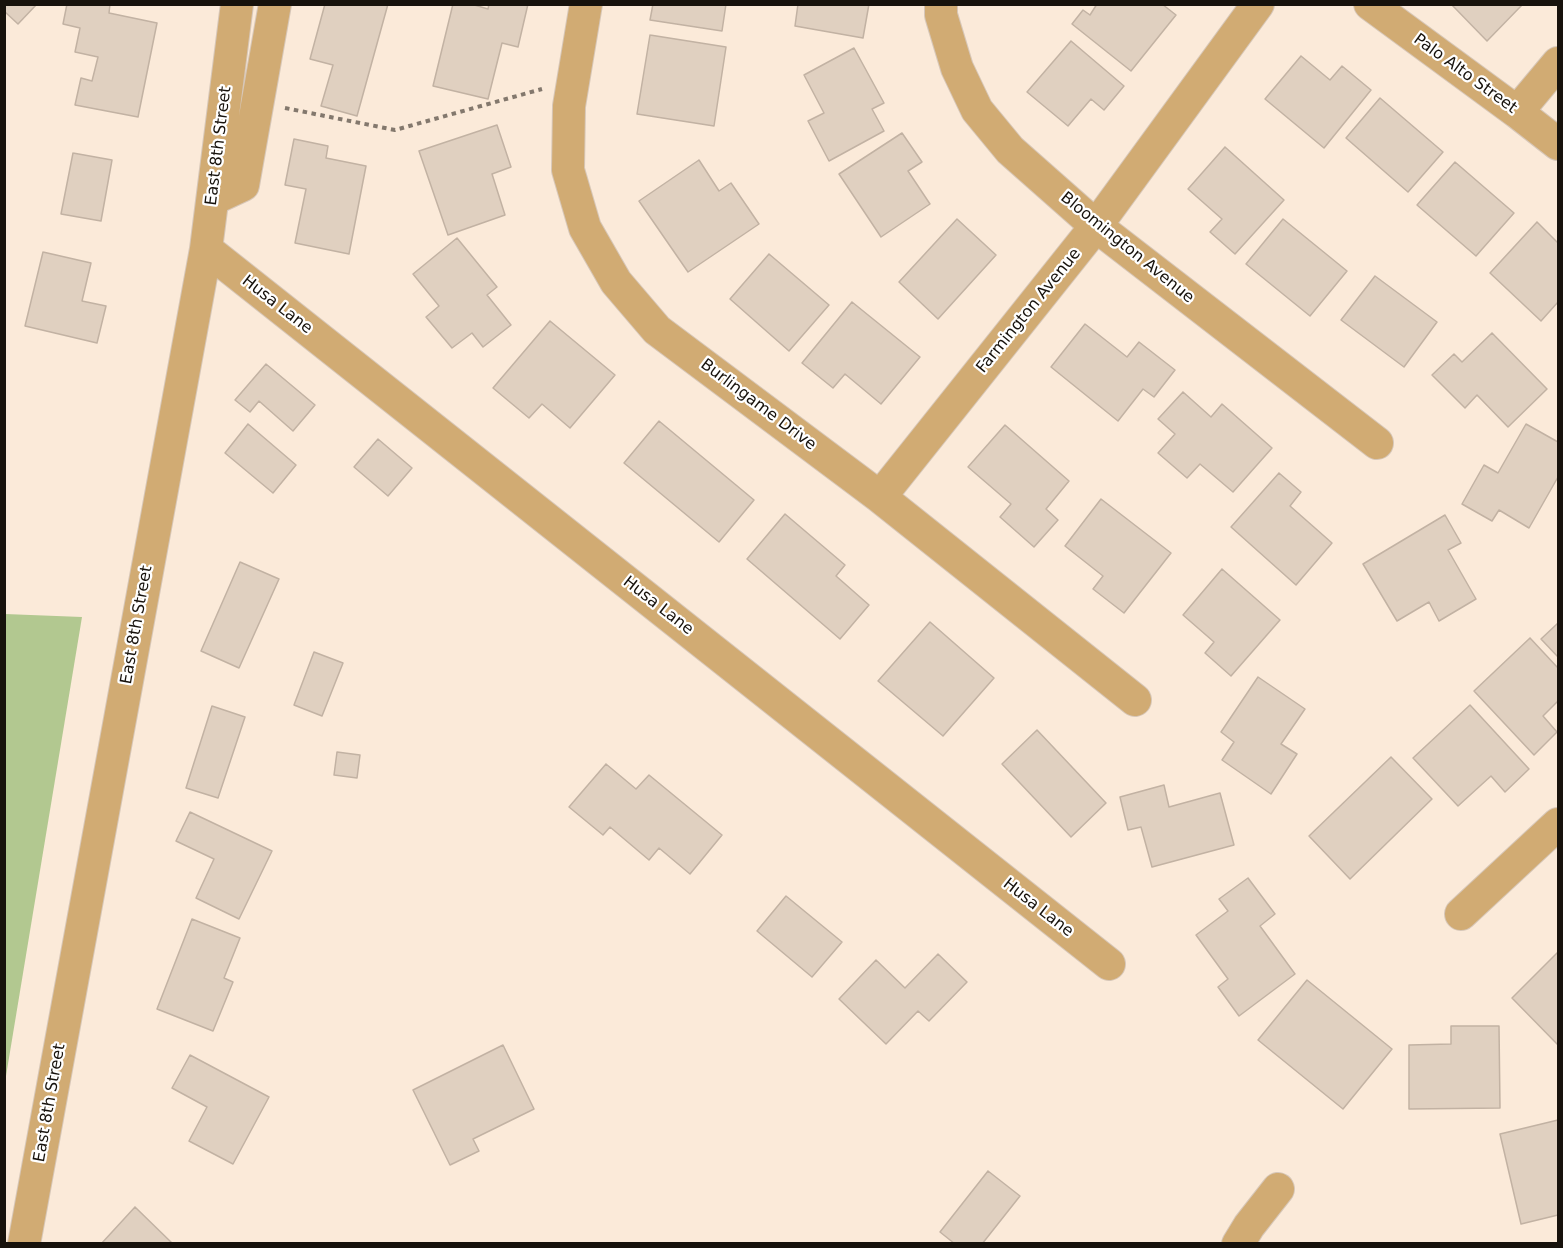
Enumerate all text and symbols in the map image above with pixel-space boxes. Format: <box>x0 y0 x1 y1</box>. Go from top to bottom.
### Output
street label: Palo Alto Street <box>1410 30 1520 118</box>
street label: East 8th Street <box>202 85 236 207</box>
street label: Bloomington Avenue <box>1056 188 1198 308</box>
street label: Farmington Avenue <box>973 245 1085 377</box>
street label: Husa Lane <box>238 272 316 338</box>
street label: Burlingame Drive <box>696 355 820 455</box>
street label: East 8th Street <box>117 564 157 686</box>
street label: Husa Lane <box>619 573 697 639</box>
street label: Husa Lane <box>999 875 1077 941</box>
street label: East 8th Street <box>30 1042 70 1164</box>

